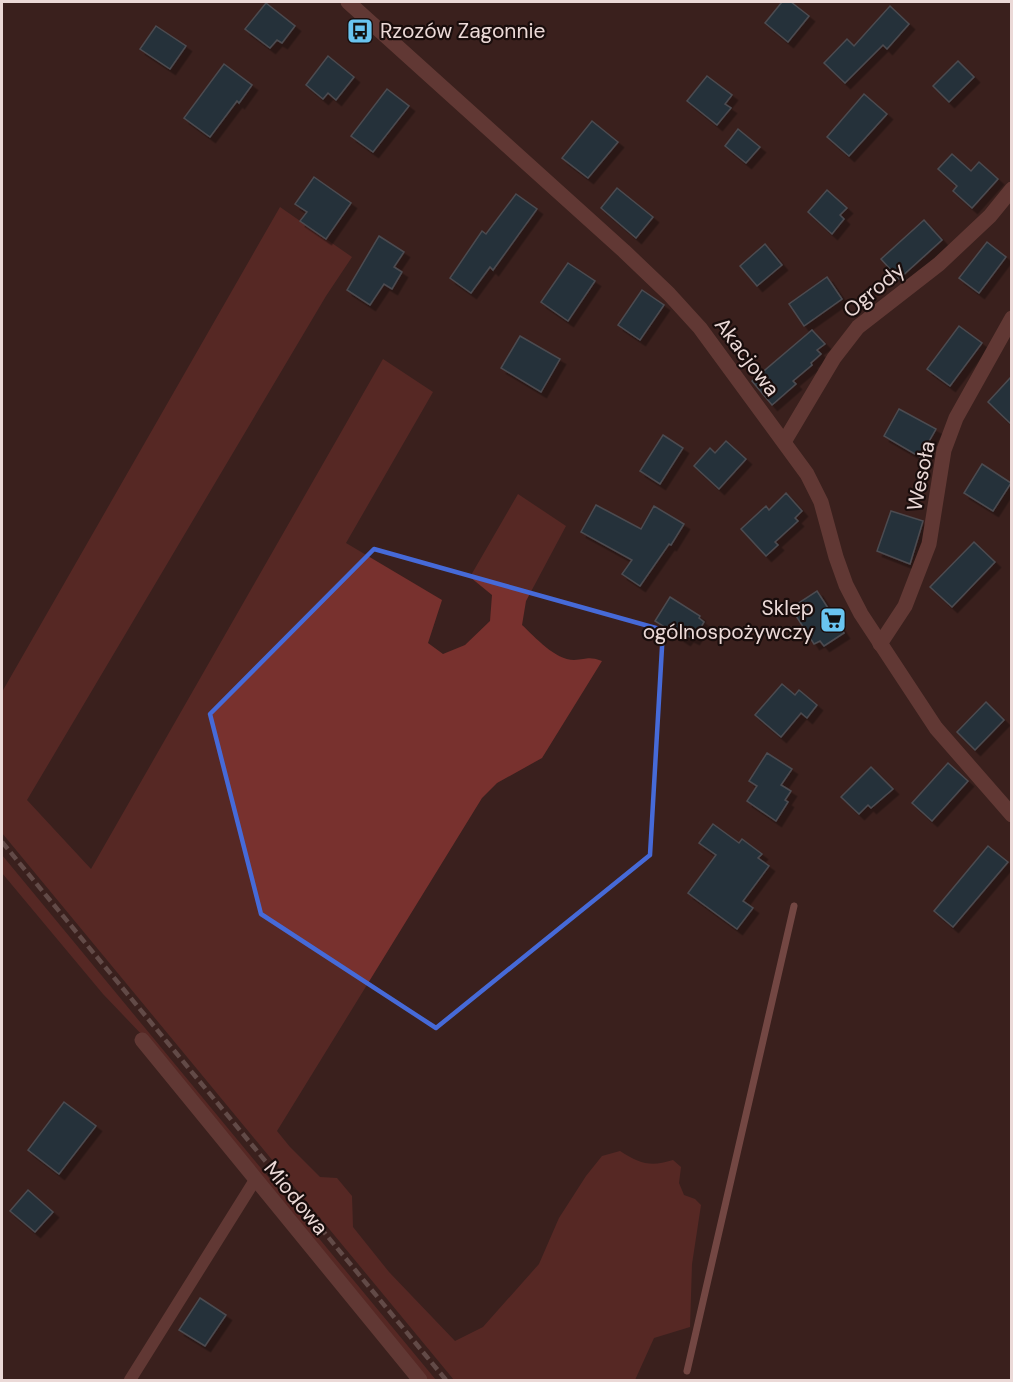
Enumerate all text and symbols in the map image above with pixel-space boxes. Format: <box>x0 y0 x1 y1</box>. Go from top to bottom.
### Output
bus stop icon: Rzozów Zagonnie <box>345 16 375 46</box>
place label: Rzozów Zagonnie <box>380 17 546 45</box>
street label: Ogrody <box>837 256 911 324</box>
street label: Akacjowa <box>708 312 786 402</box>
street label: Wesoła <box>900 439 942 513</box>
place label: Sklep ogólnospożywczy <box>643 594 814 646</box>
supermarket icon: Sklep ogólnospożywczy <box>818 605 848 635</box>
street label: Miodowa <box>258 1155 334 1241</box>

